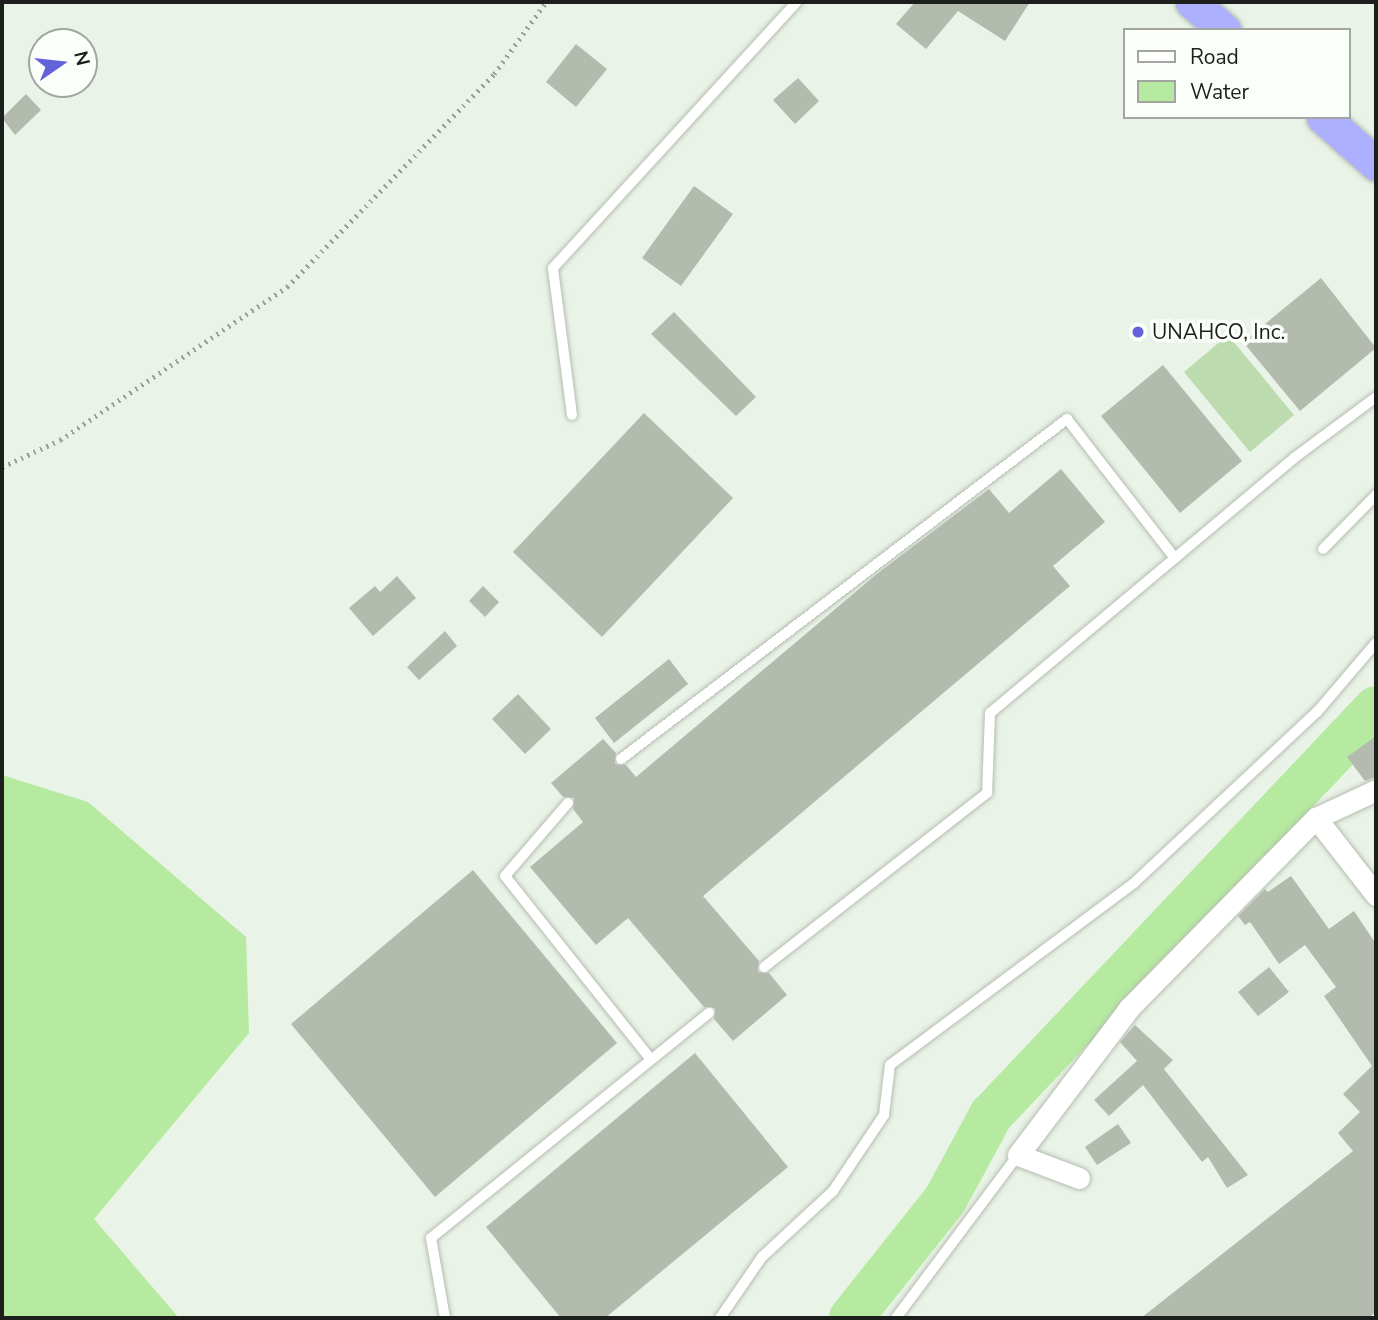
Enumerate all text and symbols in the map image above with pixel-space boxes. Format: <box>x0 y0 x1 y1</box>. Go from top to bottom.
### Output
north arrow <box>28 28 98 98</box>
legend <box>1122 28 1350 119</box>
text: Road <box>1190 43 1239 71</box>
text: N <box>67 48 96 68</box>
text: Water <box>1190 78 1249 106</box>
place label: UNAHCO, Inc. <box>1152 319 1285 345</box>
marker: UNAHCO, Inc. <box>1130 324 1146 340</box>

